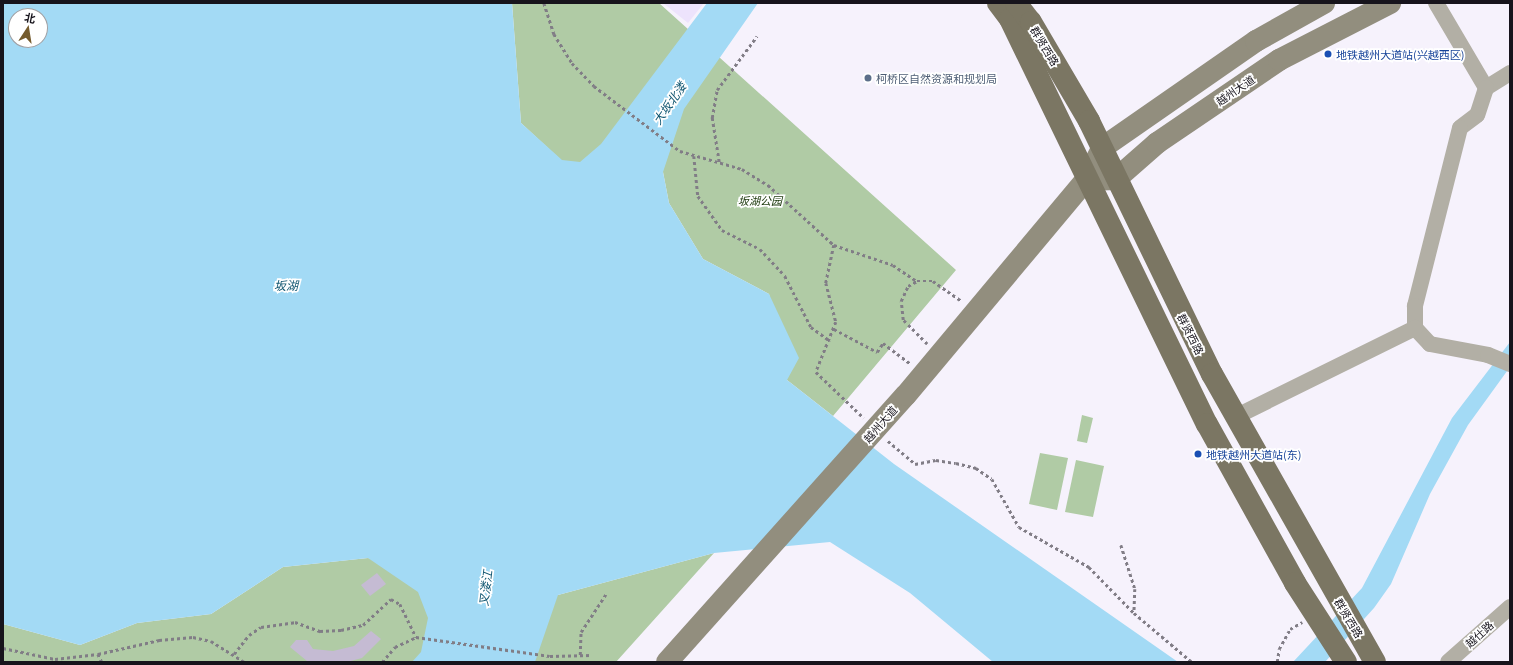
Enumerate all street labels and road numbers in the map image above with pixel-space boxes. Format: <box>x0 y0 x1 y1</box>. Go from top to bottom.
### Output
street label: 群贤西路 <box>1028 24 1062 68</box>
street label: 越州大道 <box>1213 72 1257 108</box>
street label: 群贤西路 <box>1175 311 1207 357</box>
street label: 越州大道 <box>861 403 899 445</box>
street label: 群贤西路 <box>1332 596 1366 640</box>
street label: 越仕路 <box>1462 618 1496 650</box>

